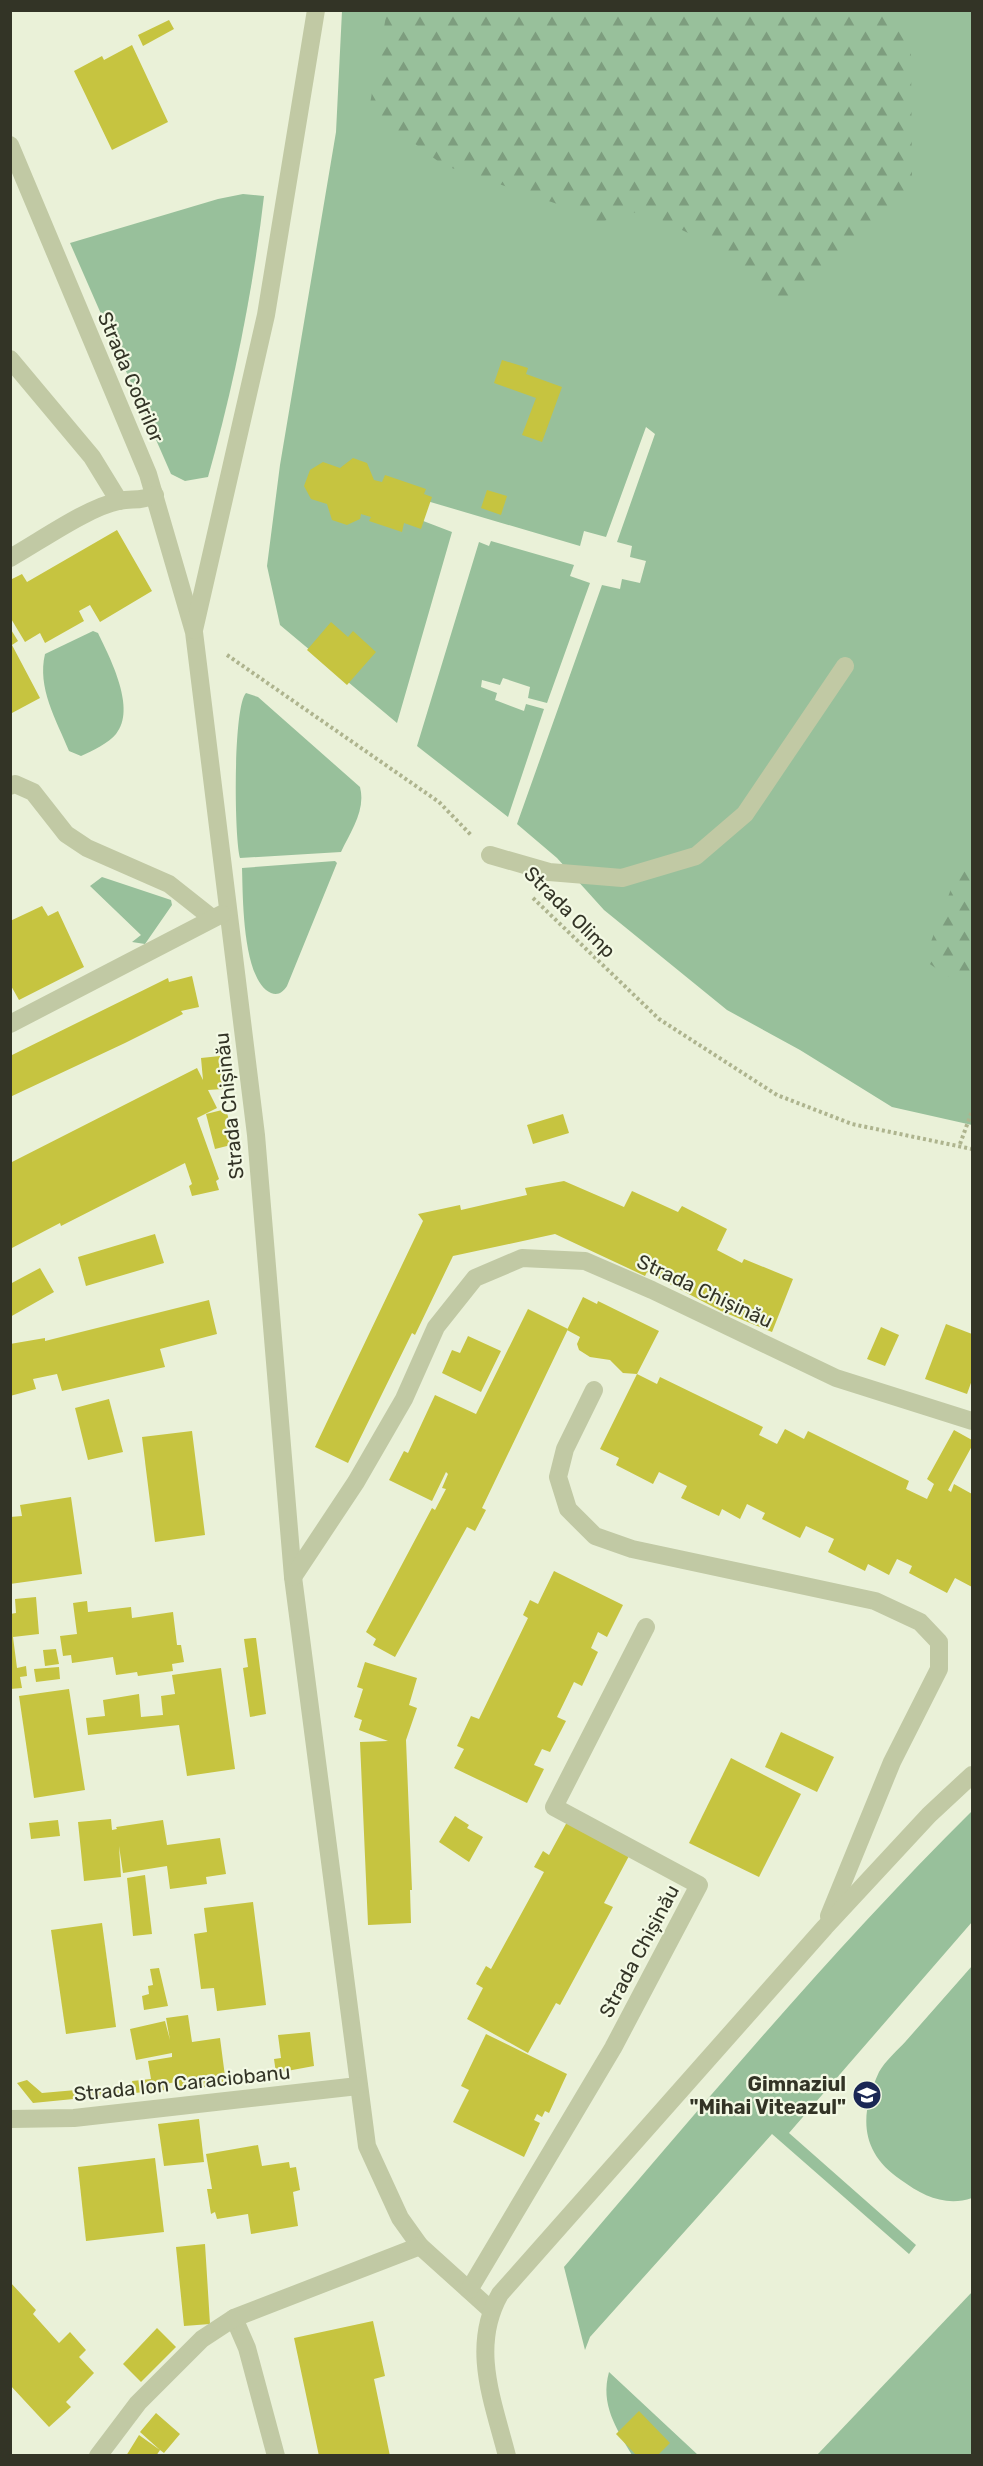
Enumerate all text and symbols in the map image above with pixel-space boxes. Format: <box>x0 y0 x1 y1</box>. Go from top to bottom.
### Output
street label: Strada Codrilor <box>93 308 169 446</box>
street label: Strada Olimp <box>519 861 621 963</box>
street label: Strada Chișinău <box>209 1032 249 1180</box>
street label: Strada Chișinău <box>633 1249 777 1333</box>
street label: Strada Chișinău <box>594 1880 684 2022</box>
street label: Strada Ion Caraciobanu <box>72 2060 292 2106</box>
place label: Gimnaziul "Mihai Viteazul" <box>689 2072 846 2119</box>
school or university icon: Gimnaziul "Mihai Viteazul" <box>851 2079 883 2111</box>

